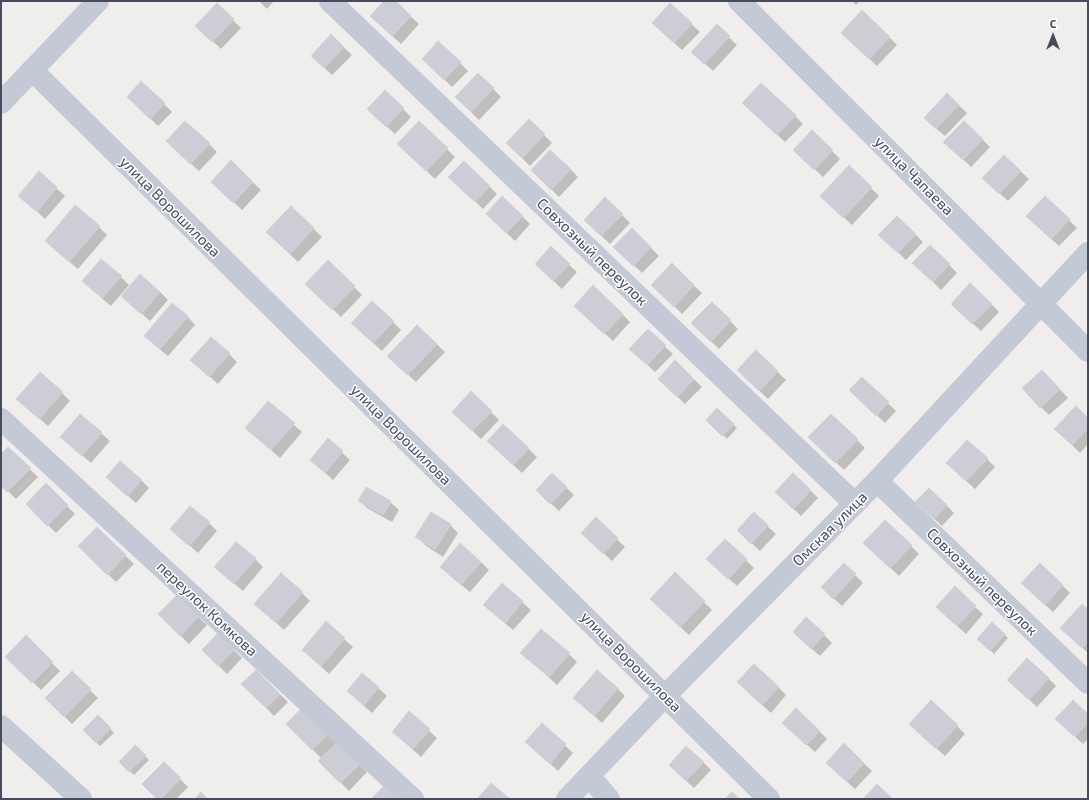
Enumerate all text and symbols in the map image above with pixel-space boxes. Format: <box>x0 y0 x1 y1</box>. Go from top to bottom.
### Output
north arrow <box>1033 16 1073 56</box>
text: С <box>1050 17 1056 30</box>
street label: улица Чапаева <box>871 133 957 219</box>
street label: улица Ворошилова <box>116 153 224 261</box>
street label: Совхозный переулок <box>533 195 651 309</box>
street label: улица Ворошилова <box>347 381 455 489</box>
street label: Омская улица <box>789 488 871 570</box>
street label: Совхозный переулок <box>923 525 1041 639</box>
street label: переулок Комкова <box>153 558 261 660</box>
street label: улица Ворошилова <box>577 608 685 716</box>

